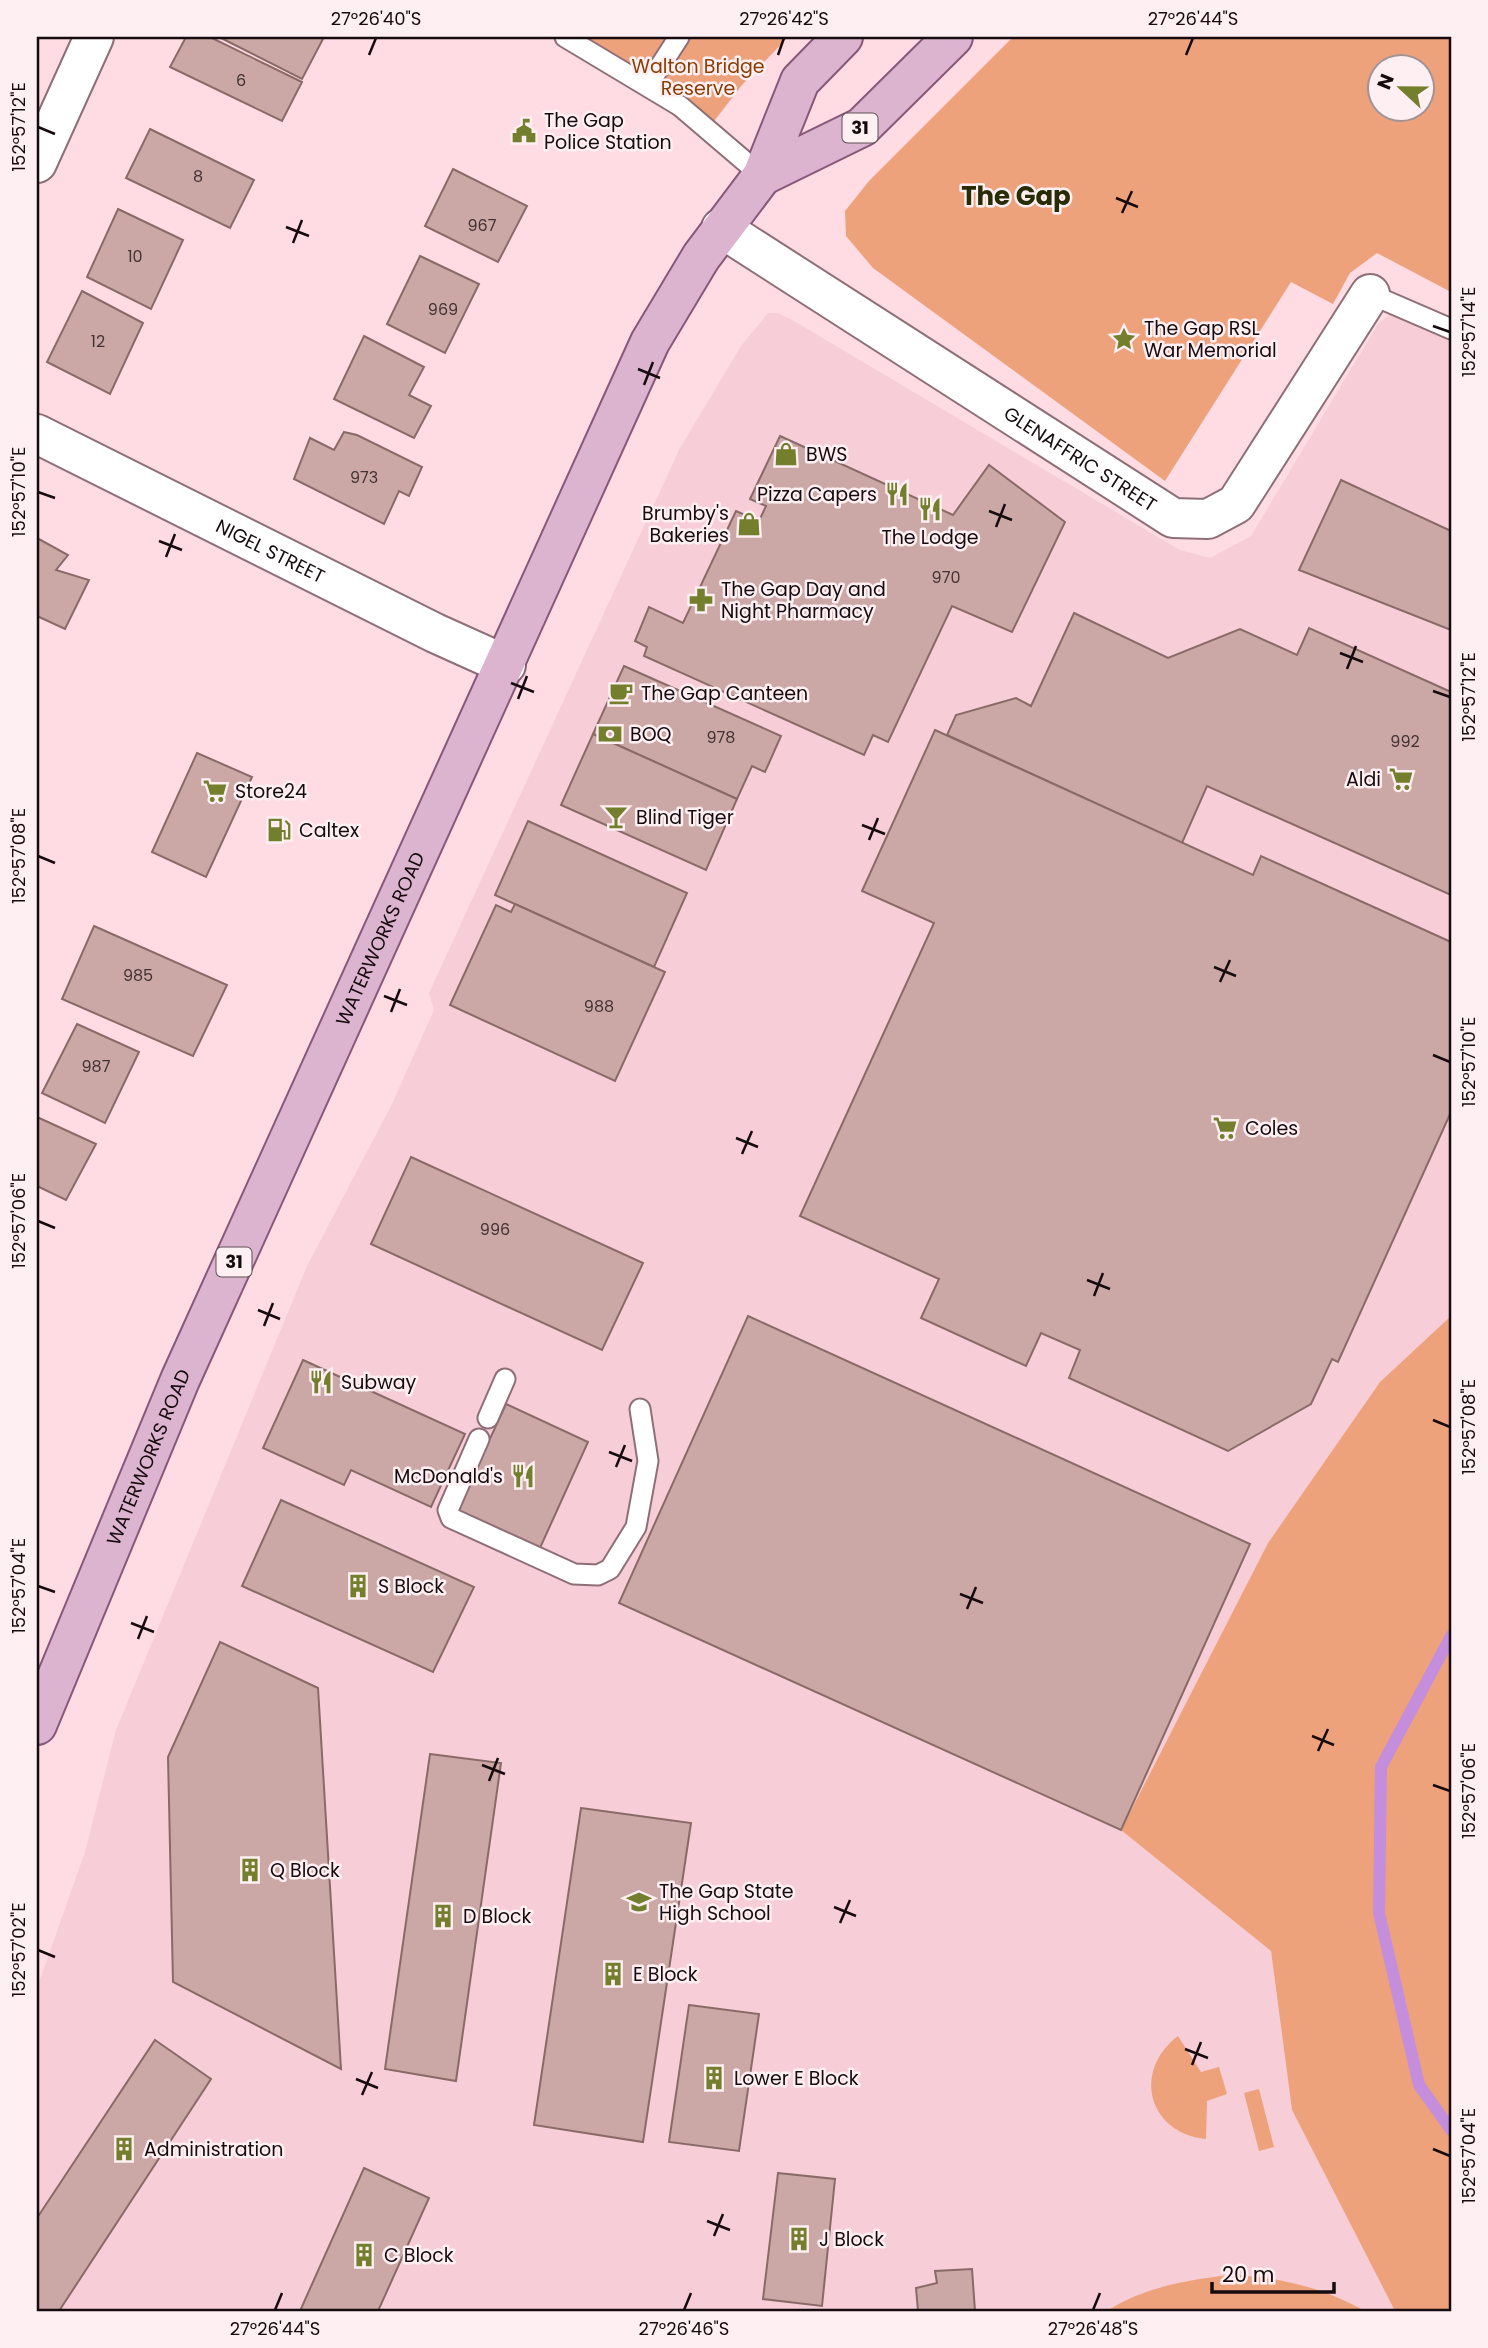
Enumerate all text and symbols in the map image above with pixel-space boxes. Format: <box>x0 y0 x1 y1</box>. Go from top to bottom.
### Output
text: 27°26'40"S <box>331 6 421 31</box>
text: 27°26'42"S <box>739 6 829 31</box>
text: 27°26'44"S <box>1148 6 1238 31</box>
north arrow <box>1366 52 1436 122</box>
park label: Walton Bridge Reserve <box>631 53 765 102</box>
house number: 6 <box>236 69 246 92</box>
text: N <box>1371 70 1401 94</box>
text: 152°57'12"E <box>6 82 31 172</box>
place label: The Gap Police Station <box>544 107 672 156</box>
road number: 31 <box>842 113 878 142</box>
public building icon: The Gap Police Station <box>510 117 538 145</box>
house number: 8 <box>193 165 203 188</box>
district label: The Gap <box>961 178 1071 214</box>
house number: 967 <box>468 214 497 237</box>
house number: 10 <box>127 245 143 268</box>
text: 152°57'14"E <box>1456 287 1481 377</box>
house number: 969 <box>428 298 458 321</box>
place label: The Gap RSL War Memorial <box>1144 315 1277 364</box>
place icon: The Gap RSL War Memorial <box>1110 325 1138 353</box>
house number: 12 <box>91 330 105 353</box>
street label: GLENAFFRIC STREET <box>998 400 1162 518</box>
shop icon: BWS <box>772 440 800 468</box>
place label: BWS <box>806 441 847 468</box>
text: 152°57'10"E <box>6 447 31 537</box>
house number: 973 <box>350 466 378 489</box>
restaurant icon: Pizza Capers <box>883 480 911 508</box>
place label: Pizza Capers <box>757 481 877 508</box>
restaurant icon: The Lodge <box>916 495 944 523</box>
place label: Brumby's Bakeries <box>642 500 729 549</box>
shop icon: Brumby's Bakeries <box>735 510 763 538</box>
street label: NIGEL STREET <box>211 513 329 590</box>
place label: The Lodge <box>881 524 979 551</box>
house number: 970 <box>932 566 960 589</box>
place label: The Gap Day and Night Pharmacy <box>721 576 886 625</box>
pharmacy icon: The Gap Day and Night Pharmacy <box>687 586 715 614</box>
text: 152°57'12"E <box>1456 652 1481 742</box>
cafe icon: The Gap Canteen <box>607 679 635 707</box>
place label: The Gap Canteen <box>641 680 808 707</box>
bank icon: BOQ <box>596 720 624 748</box>
place label: BOQ <box>630 721 672 748</box>
house number: 978 <box>707 726 735 749</box>
house number: 992 <box>1390 730 1420 753</box>
supermarket icon: Aldi <box>1387 765 1415 793</box>
place label: Aldi <box>1346 766 1381 793</box>
supermarket icon: Store24 <box>201 777 229 805</box>
place label: Store24 <box>235 778 307 805</box>
bar icon: Blind Tiger <box>602 803 630 831</box>
place label: Blind Tiger <box>636 804 734 831</box>
text: 152°57'08"E <box>6 808 31 904</box>
fuel station icon: Caltex <box>265 816 293 844</box>
place label: Caltex <box>299 817 359 844</box>
street label: WATERWORKS ROAD <box>329 847 431 1030</box>
house number: 985 <box>123 964 153 987</box>
house number: 988 <box>584 995 614 1018</box>
text: 152°57'10"E <box>1456 1017 1481 1107</box>
house number: 987 <box>82 1055 111 1078</box>
supermarket icon: Coles <box>1211 1114 1239 1142</box>
place label: Coles <box>1245 1115 1298 1142</box>
text: 152°57'06"E <box>6 1173 31 1269</box>
house number: 996 <box>480 1218 510 1241</box>
road number: 31 <box>216 1247 252 1276</box>
street label: WATERWORKS ROAD <box>100 1365 197 1549</box>
restaurant icon: Subway <box>307 1368 335 1396</box>
place label: Subway <box>341 1369 417 1396</box>
text: 152°57'08"E <box>1456 1379 1481 1475</box>
restaurant icon: McDonald's <box>509 1462 537 1490</box>
place label: McDonald's <box>394 1463 503 1490</box>
text: 152°57'04"E <box>6 1538 31 1634</box>
building icon: S Block <box>344 1572 372 1600</box>
place label: S Block <box>378 1573 444 1600</box>
text: 152°57'06"E <box>1456 1743 1481 1839</box>
building icon: Q Block <box>236 1856 264 1884</box>
place label: Q Block <box>270 1857 340 1884</box>
place label: The Gap State High School <box>659 1878 793 1927</box>
school or university icon: The Gap State High School <box>625 1888 653 1916</box>
building icon: D Block <box>429 1902 457 1930</box>
text: 152°57'02"E <box>6 1903 31 1997</box>
place label: D Block <box>463 1903 532 1930</box>
building icon: E Block <box>599 1960 627 1988</box>
place label: E Block <box>633 1961 698 1988</box>
building icon: Lower E Block <box>700 2064 728 2092</box>
place label: Lower E Block <box>734 2065 859 2092</box>
text: 152°57'04"E <box>1456 2108 1481 2204</box>
building icon: Administration <box>110 2135 138 2163</box>
place label: Administration <box>144 2136 283 2163</box>
building icon: J Block <box>785 2225 813 2253</box>
place label: J Block <box>819 2226 884 2253</box>
building icon: C Block <box>350 2241 378 2269</box>
place label: C Block <box>384 2242 454 2269</box>
scale bar <box>1212 2250 1334 2294</box>
text: 20 m <box>1222 2260 1275 2289</box>
text: 27°26'44"S <box>230 2316 320 2341</box>
text: 27°26'46"S <box>639 2316 729 2341</box>
text: 27°26'48"S <box>1048 2316 1138 2341</box>

